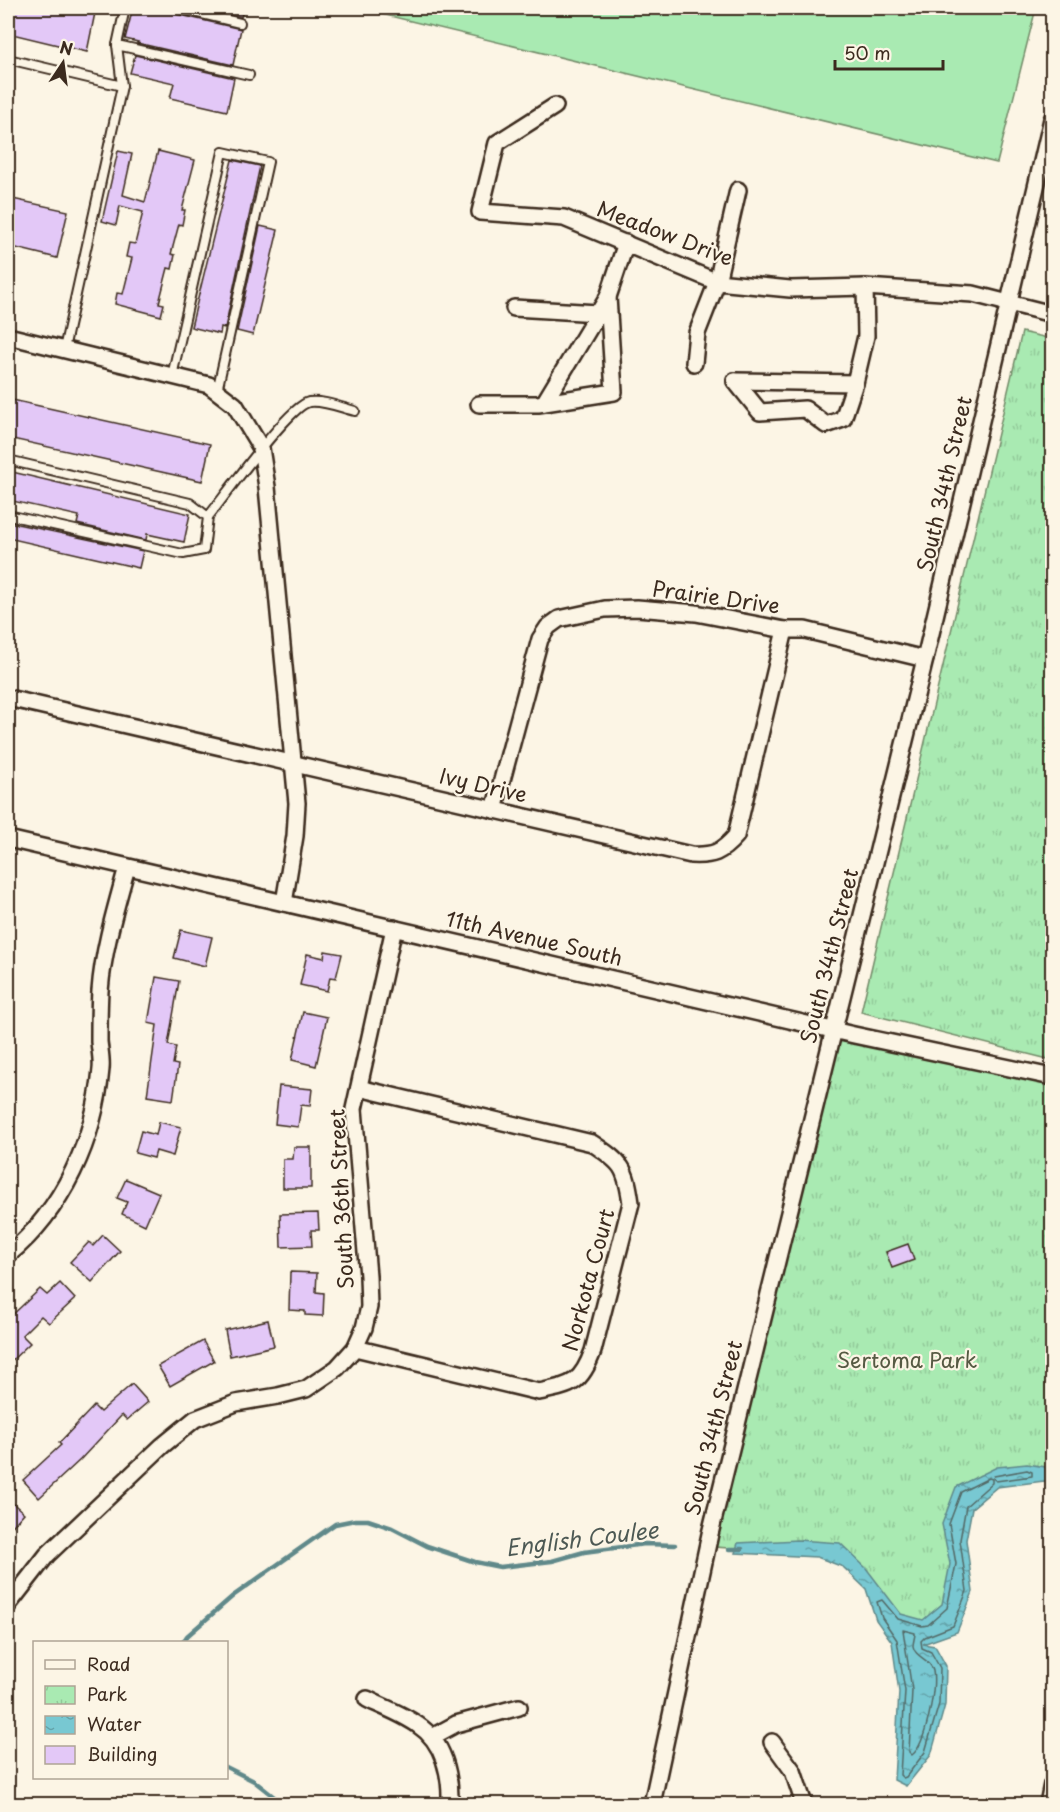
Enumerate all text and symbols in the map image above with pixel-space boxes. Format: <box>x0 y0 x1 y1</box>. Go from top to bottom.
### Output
north arrow <box>33 33 93 93</box>
scale bar <box>835 33 943 71</box>
text: N <box>58 34 75 61</box>
text: 50 m <box>844 39 891 66</box>
street label: Meadow Drive <box>593 191 739 273</box>
street label: South 34th Street <box>907 393 979 575</box>
street label: Prairie Drive <box>651 571 782 621</box>
street label: Ivy Drive <box>436 758 530 810</box>
street label: South 34th Street <box>791 865 865 1046</box>
street label: 11th Avenue South <box>443 901 626 973</box>
street label: South 36th Street <box>319 1108 361 1290</box>
street label: Norkota Court <box>553 1205 621 1354</box>
street label: South 34th Street <box>675 1337 749 1518</box>
park label: Sertoma Park <box>837 1343 978 1375</box>
water label: English Coulee <box>504 1512 661 1563</box>
legend <box>33 1641 228 1779</box>
text: Road <box>87 1650 131 1677</box>
text: Park <box>87 1680 127 1707</box>
text: Water <box>87 1710 142 1737</box>
text: Building <box>87 1740 157 1767</box>

